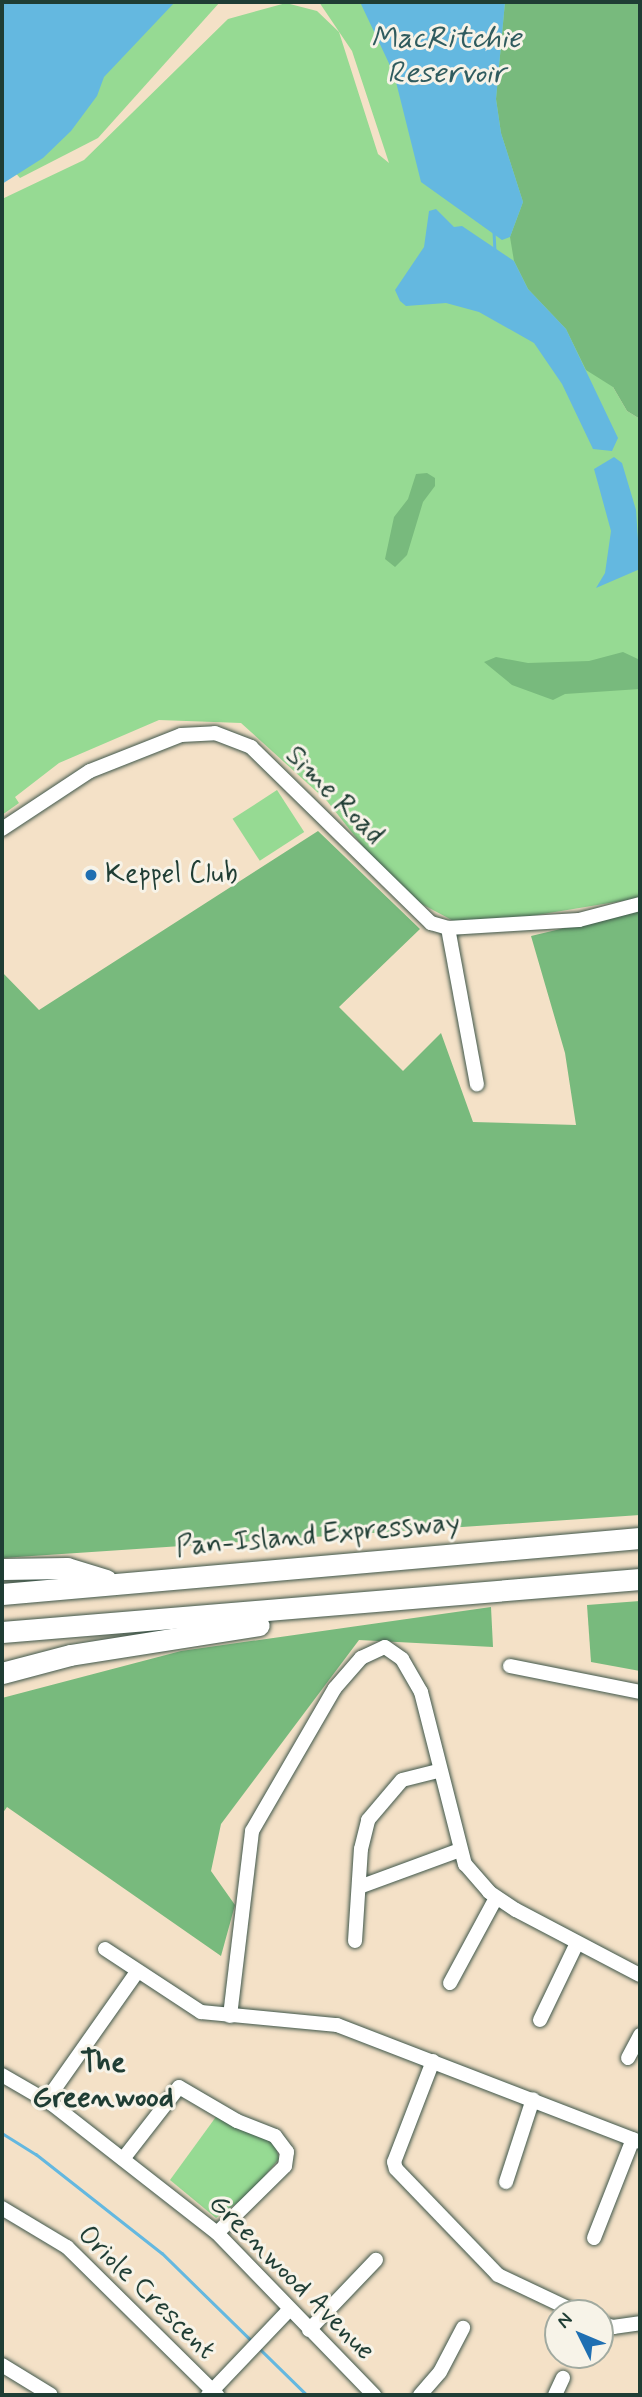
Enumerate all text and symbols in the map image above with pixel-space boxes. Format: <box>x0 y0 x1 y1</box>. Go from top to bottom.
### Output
water label: MacRitchie Reservoir <box>371 21 521 91</box>
street label: Sime Road <box>278 740 390 852</box>
place label: Keppel Club <box>105 858 244 892</box>
marker: Keppel Club <box>83 867 99 883</box>
street label: Pan-Island Expressway <box>170 1506 466 1566</box>
district label: The Greenwood <box>32 2045 174 2116</box>
street label: Greenwood Avenue <box>199 2186 383 2370</box>
street label: Oriole Crescent <box>69 2217 223 2369</box>
north arrow <box>544 2299 614 2369</box>
text: N <box>551 2308 578 2334</box>

